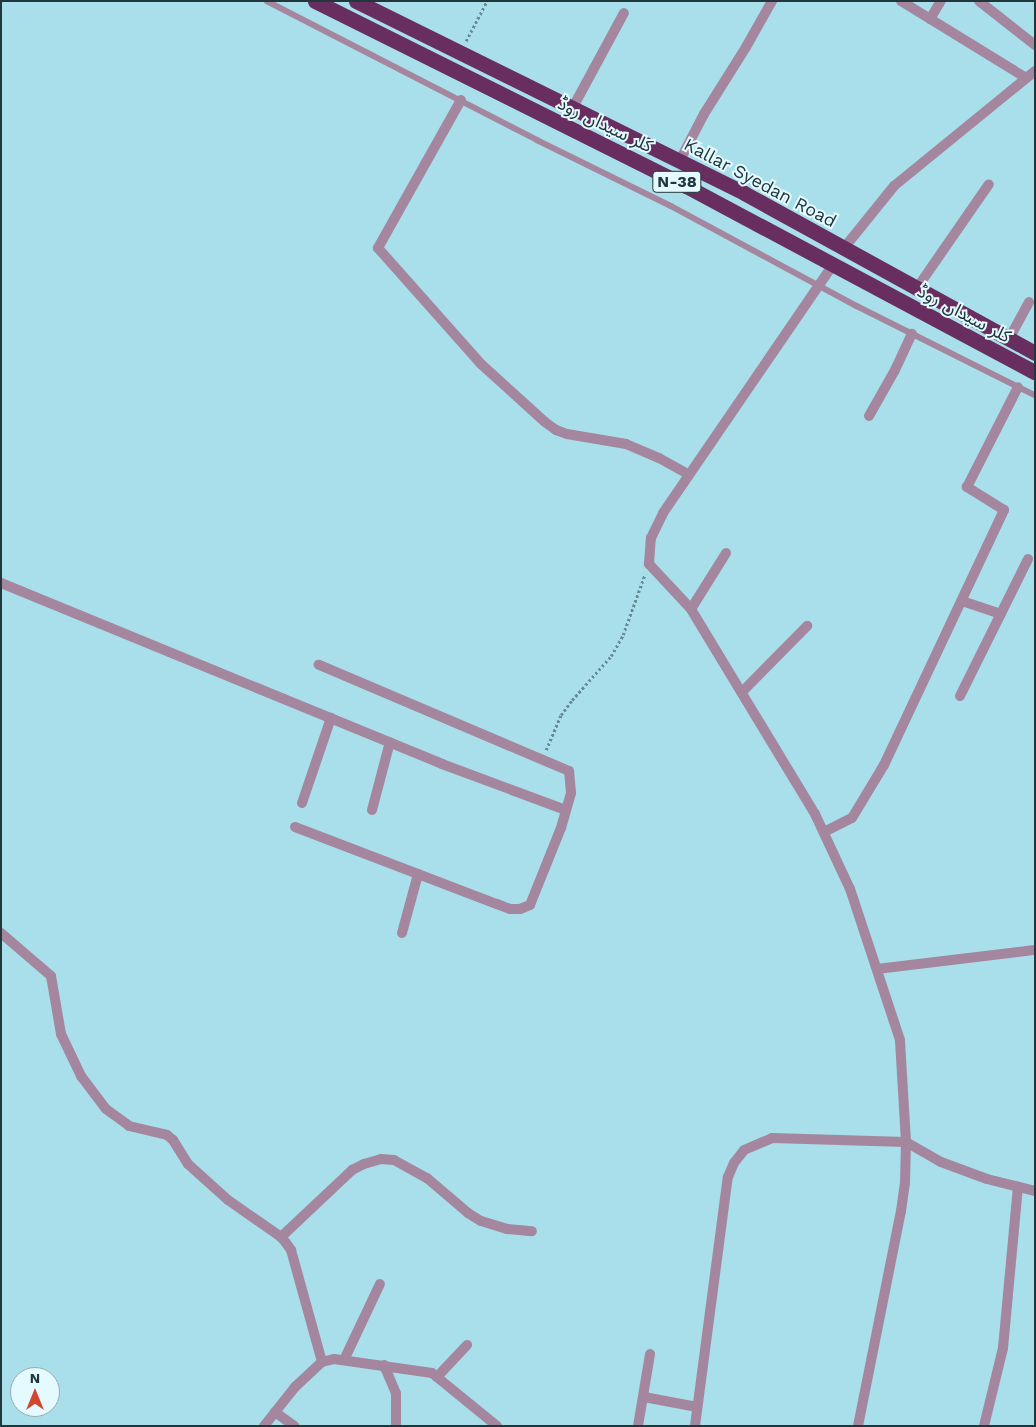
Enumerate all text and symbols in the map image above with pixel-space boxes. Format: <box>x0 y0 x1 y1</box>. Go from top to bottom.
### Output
street label: کلر سیداں روڈ <box>554 93 656 157</box>
street label: Kallar Syedan Road <box>680 134 840 232</box>
road number: N-38 <box>652 168 702 196</box>
street label: کلر سیداں روڈ <box>914 280 1014 348</box>
north arrow <box>10 1367 60 1417</box>
text: N <box>30 1370 40 1386</box>

